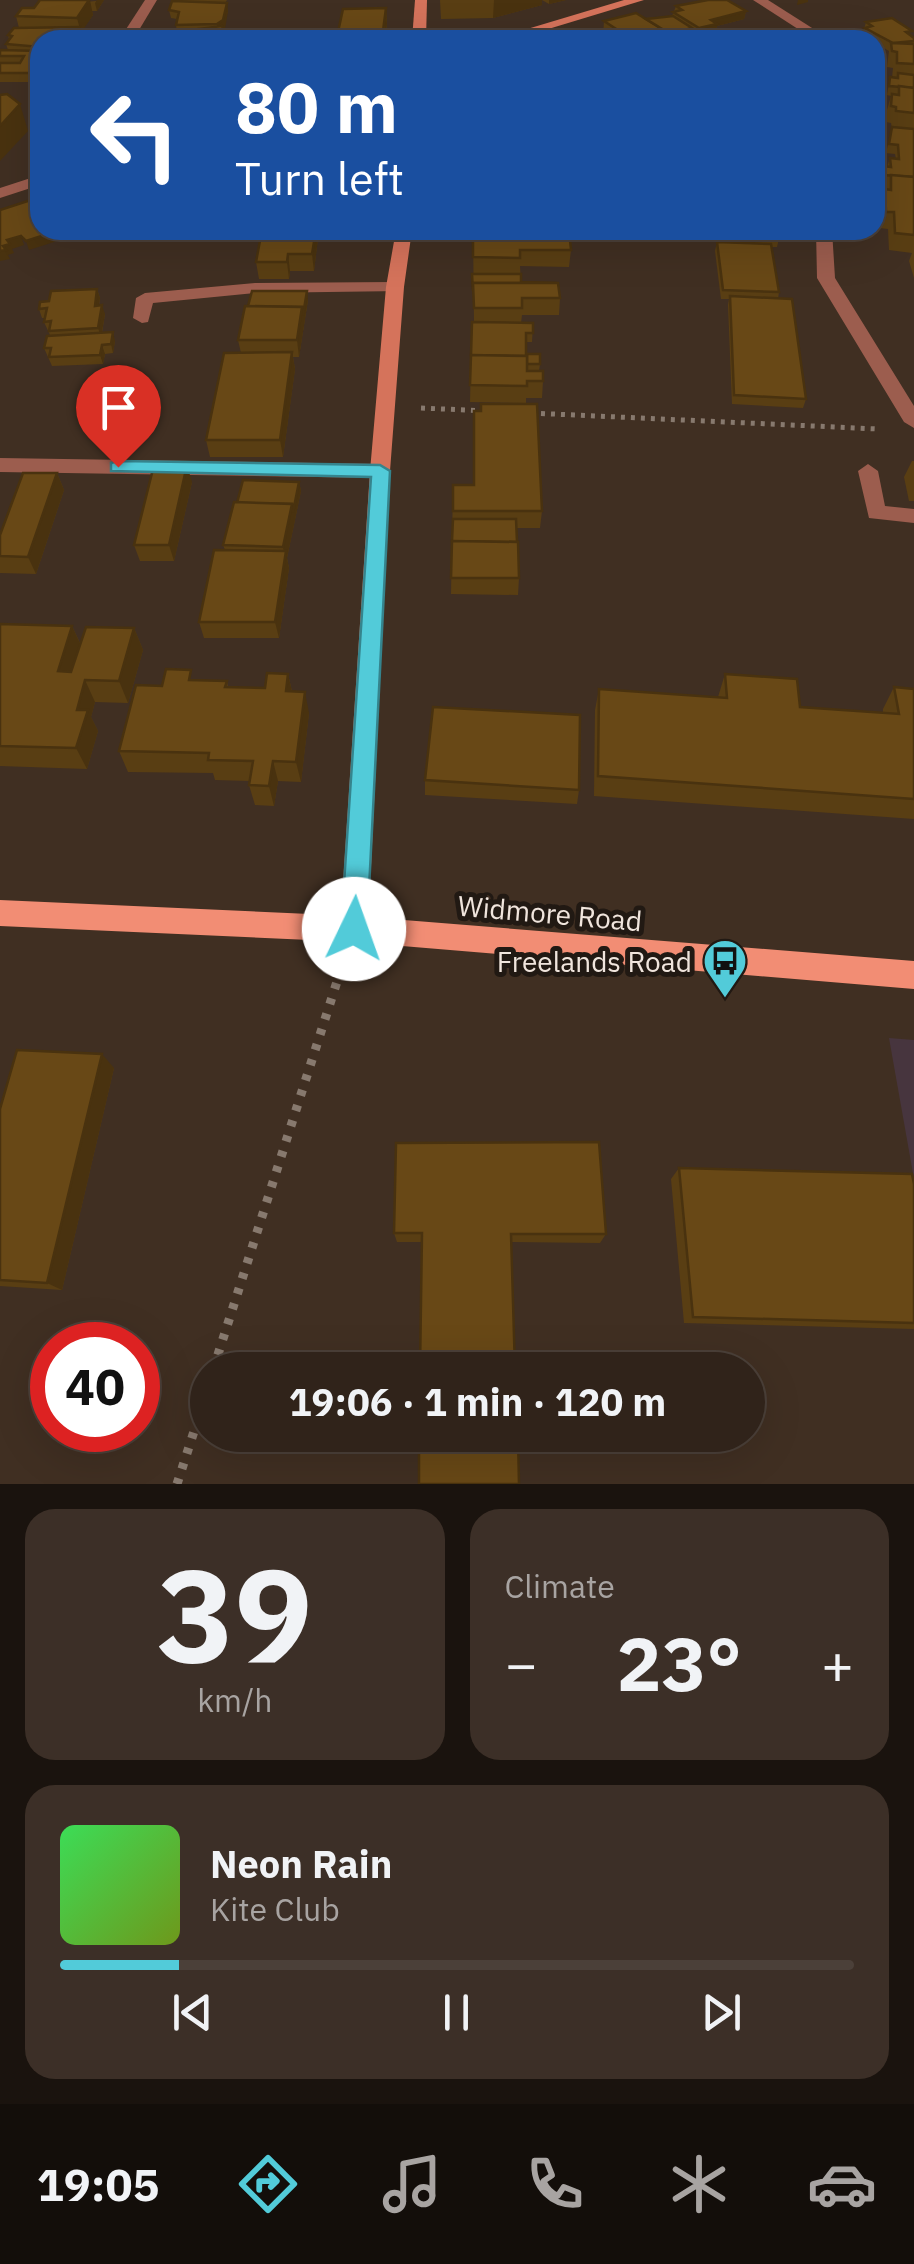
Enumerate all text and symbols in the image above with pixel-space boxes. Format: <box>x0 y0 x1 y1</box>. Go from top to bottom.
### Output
text: 80 m <box>235 61 398 152</box>
icon: left <box>70 70 200 200</box>
text: Turn left <box>235 149 404 207</box>
pin <box>76 365 161 468</box>
icon: arrive <box>91 380 146 435</box>
position arrow <box>302 877 406 981</box>
street label: Widmore Road <box>456 887 644 939</box>
bus stop icon: Freelands Road <box>702 938 748 999</box>
place label: Freelands Road <box>497 943 692 980</box>
speed limit sign: 40 <box>30 1322 160 1452</box>
text: 19:06 · 1 min · 120 m <box>289 1377 666 1426</box>
text: 39 <box>157 1529 313 1698</box>
text: Climate <box>505 1565 615 1607</box>
text: 23° <box>617 1614 742 1712</box>
text: − <box>505 1628 538 1699</box>
text: + <box>821 1628 854 1699</box>
text: km/h <box>197 1679 272 1721</box>
text: Neon Rain <box>210 1839 392 1888</box>
text: Kite Club <box>210 1888 340 1930</box>
icon: previous <box>165 1985 220 2040</box>
icon: pause <box>429 1985 484 2040</box>
icon: next <box>694 1985 749 2040</box>
icon: directions <box>233 2149 303 2219</box>
icon: music <box>377 2149 447 2219</box>
icon: phone <box>520 2149 590 2219</box>
icon: climate <box>664 2149 734 2219</box>
icon: car <box>807 2149 877 2219</box>
text: 19:05 <box>37 2155 160 2213</box>

